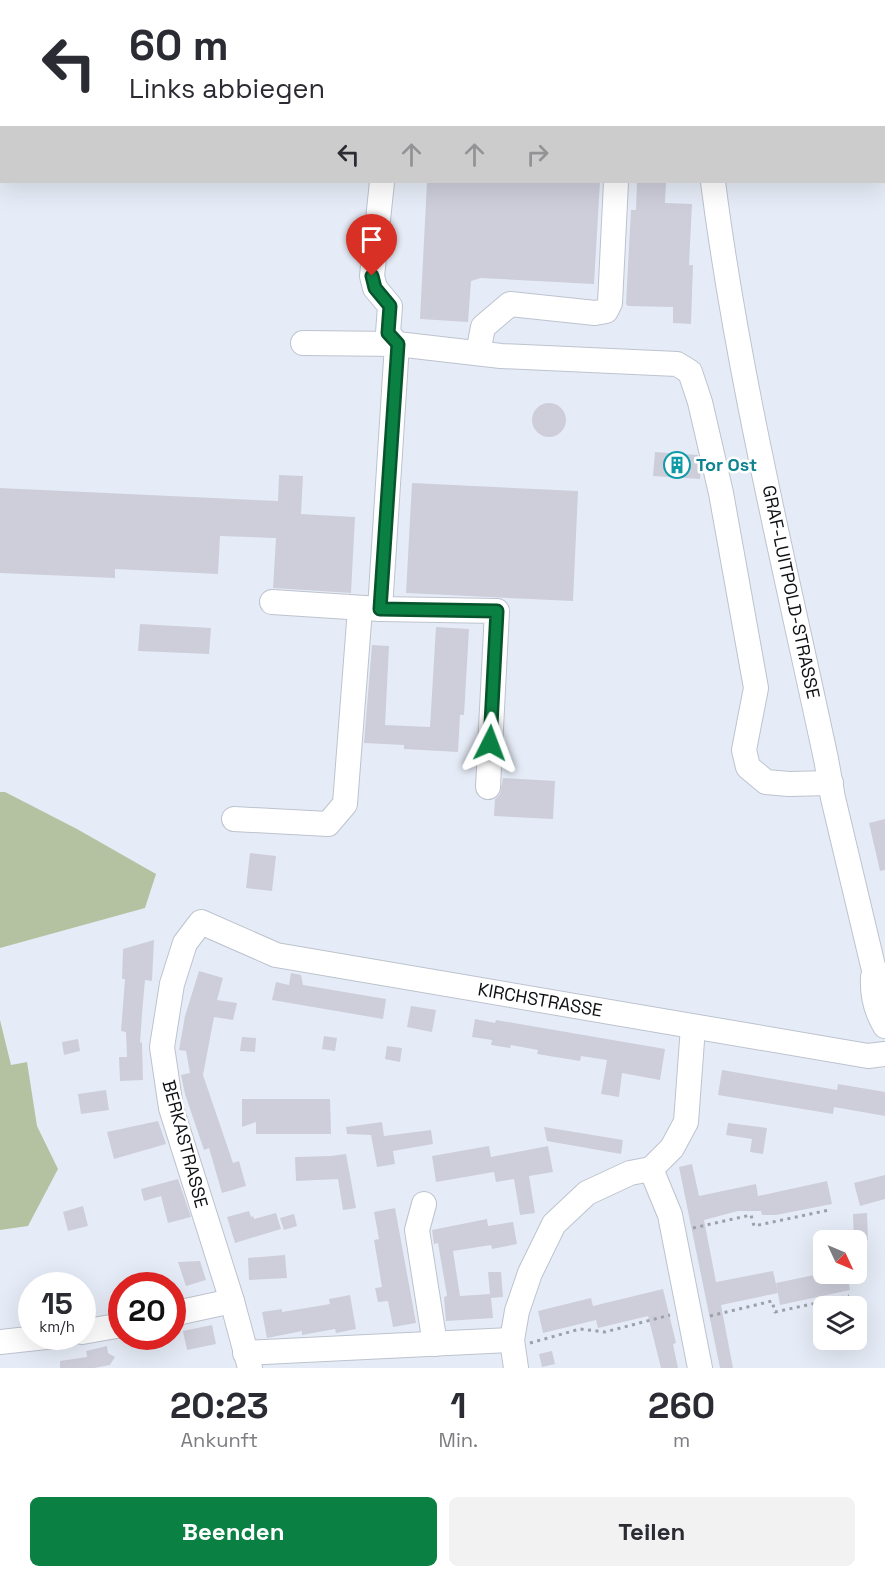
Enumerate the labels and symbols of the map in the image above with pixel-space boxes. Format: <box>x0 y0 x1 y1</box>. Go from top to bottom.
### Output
pin <box>346 214 397 276</box>
building icon: Tor Ost <box>662 450 692 480</box>
place label: Tor Ost <box>696 453 757 476</box>
street label: GRAF-LUITPOLD-STRASSE <box>758 483 825 701</box>
position arrow <box>458 711 522 775</box>
street label: KIRCHSTRASSE <box>476 977 604 1022</box>
street label: BERKASTRASSE <box>157 1077 214 1210</box>
north arrow <box>813 1230 867 1284</box>
speed limit sign: 20 <box>108 1272 186 1350</box>

